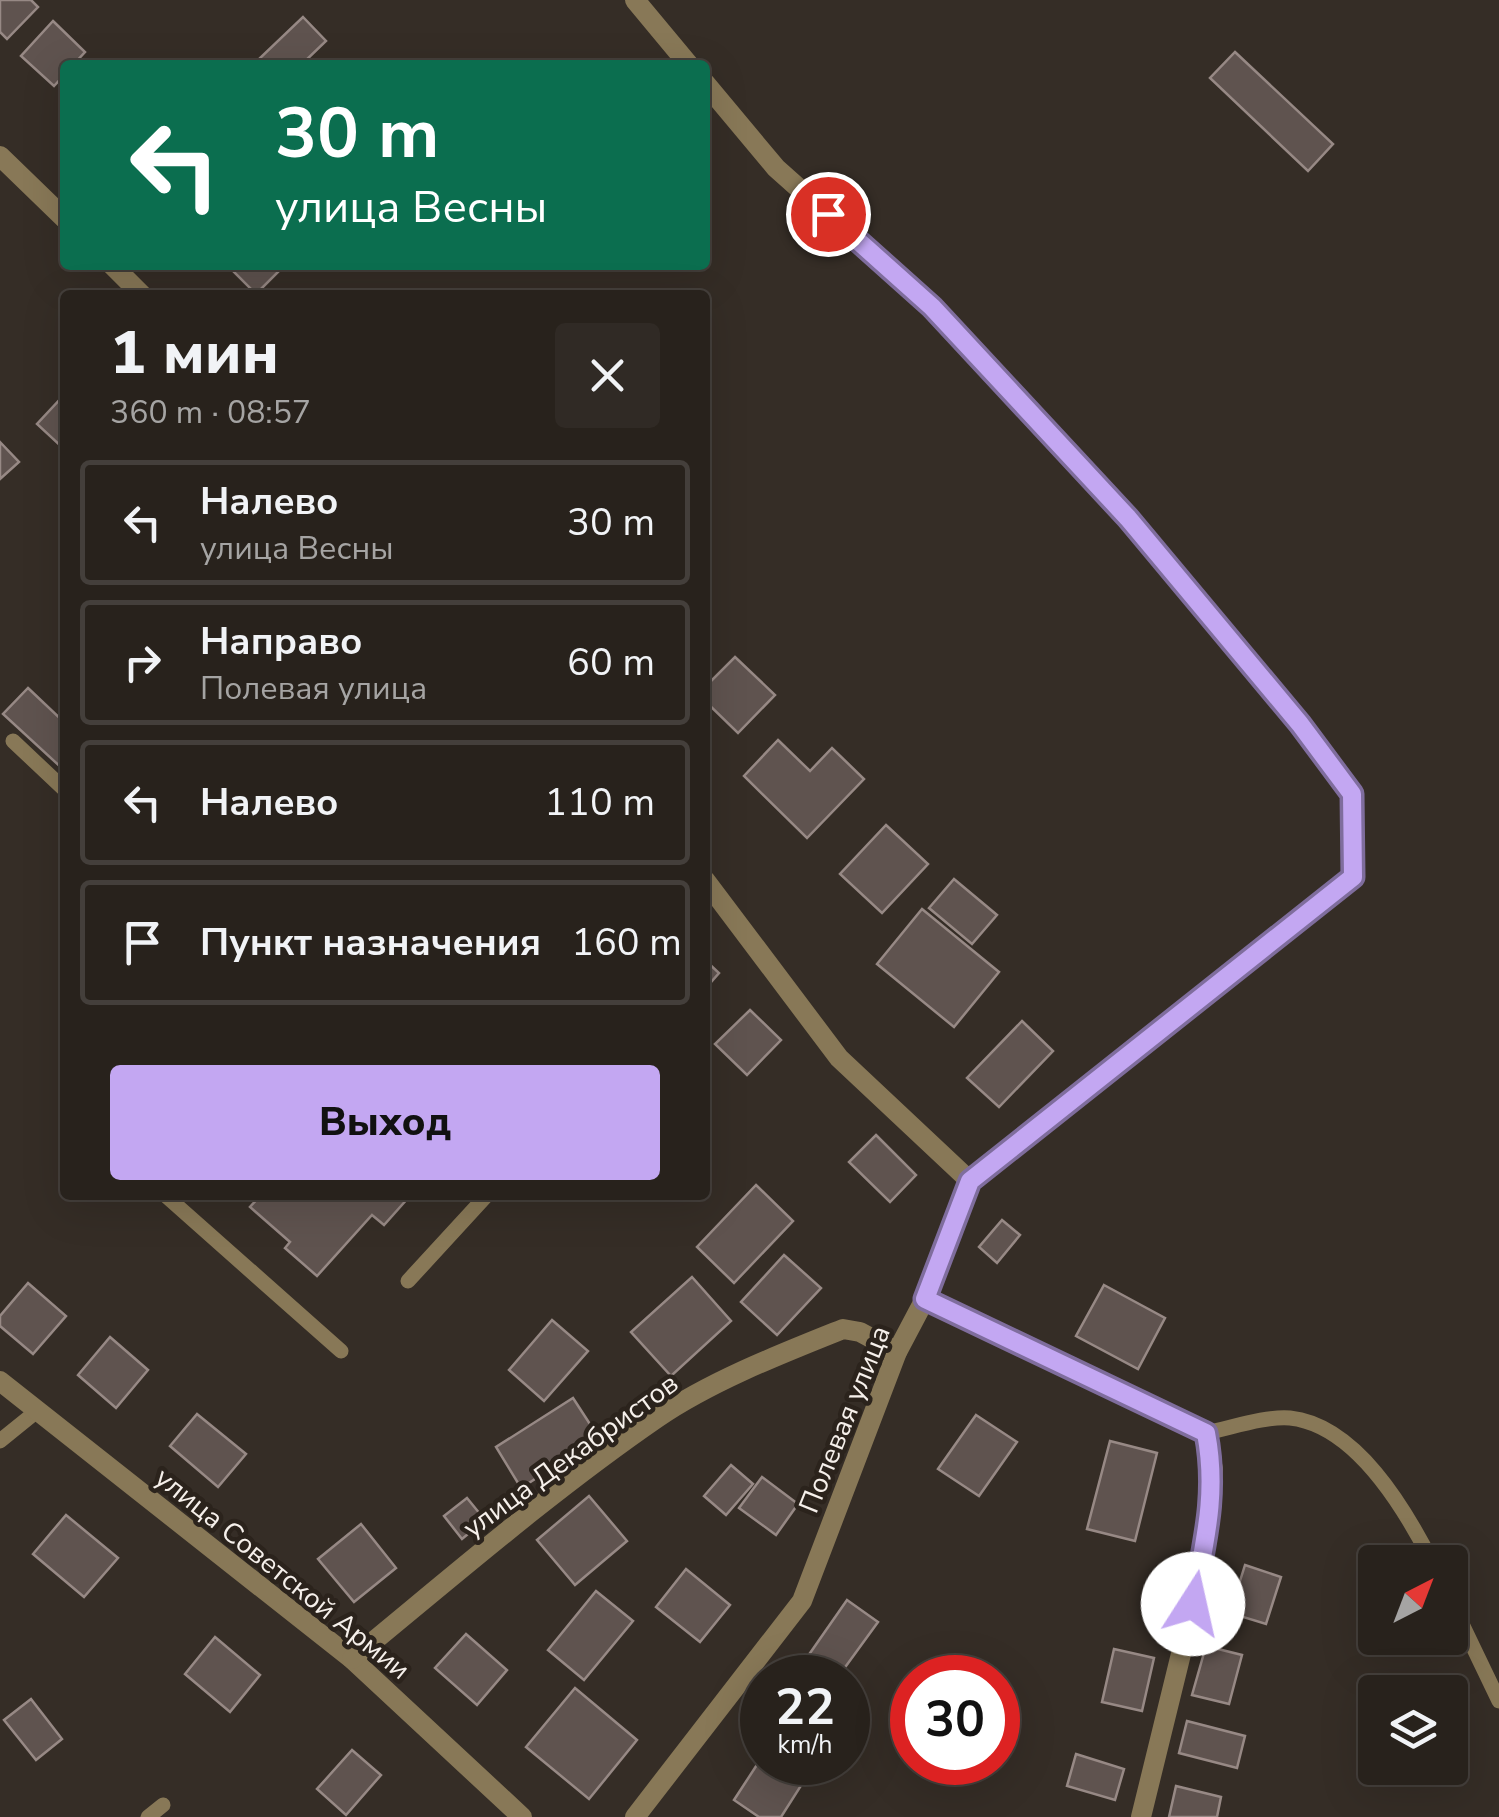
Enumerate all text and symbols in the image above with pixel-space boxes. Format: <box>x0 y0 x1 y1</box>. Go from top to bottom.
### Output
text: 30 m <box>275 86 439 182</box>
icon: left <box>110 100 240 230</box>
pin <box>786 172 871 257</box>
text: улица Весны <box>275 177 547 238</box>
icon: arrive <box>801 187 856 242</box>
text: 1 мин <box>110 312 279 394</box>
button: close <box>555 323 660 428</box>
text: 360 m · 08:57 <box>110 391 311 434</box>
text: Налево <box>200 476 339 527</box>
icon: left <box>115 495 170 550</box>
text: 30 m <box>567 497 655 548</box>
text: улица Весны <box>200 527 394 570</box>
text: Направо <box>200 616 362 667</box>
icon: right <box>115 635 170 690</box>
text: 60 m <box>567 637 655 688</box>
text: Полевая улица <box>200 667 427 710</box>
icon: left <box>115 775 170 830</box>
text: Налево <box>200 777 339 828</box>
text: 110 m <box>544 777 655 828</box>
icon: arrive <box>115 915 170 970</box>
text: Пункт назначения <box>200 917 541 968</box>
text: 160 m <box>571 917 682 968</box>
button: Выход <box>110 1065 660 1180</box>
street label: Полевая улица <box>790 1320 900 1519</box>
street label: улица Декабристов <box>455 1365 686 1547</box>
street label: улица Советской Армии <box>147 1459 418 1689</box>
north arrow <box>1358 1545 1468 1655</box>
map controls <box>1358 1545 1468 1785</box>
position arrow <box>1141 1552 1245 1656</box>
speed limit sign: 30 <box>890 1655 1020 1785</box>
text: 22 <box>775 1673 835 1742</box>
button: layers <box>1358 1675 1468 1785</box>
text: km/h <box>777 1728 833 1762</box>

